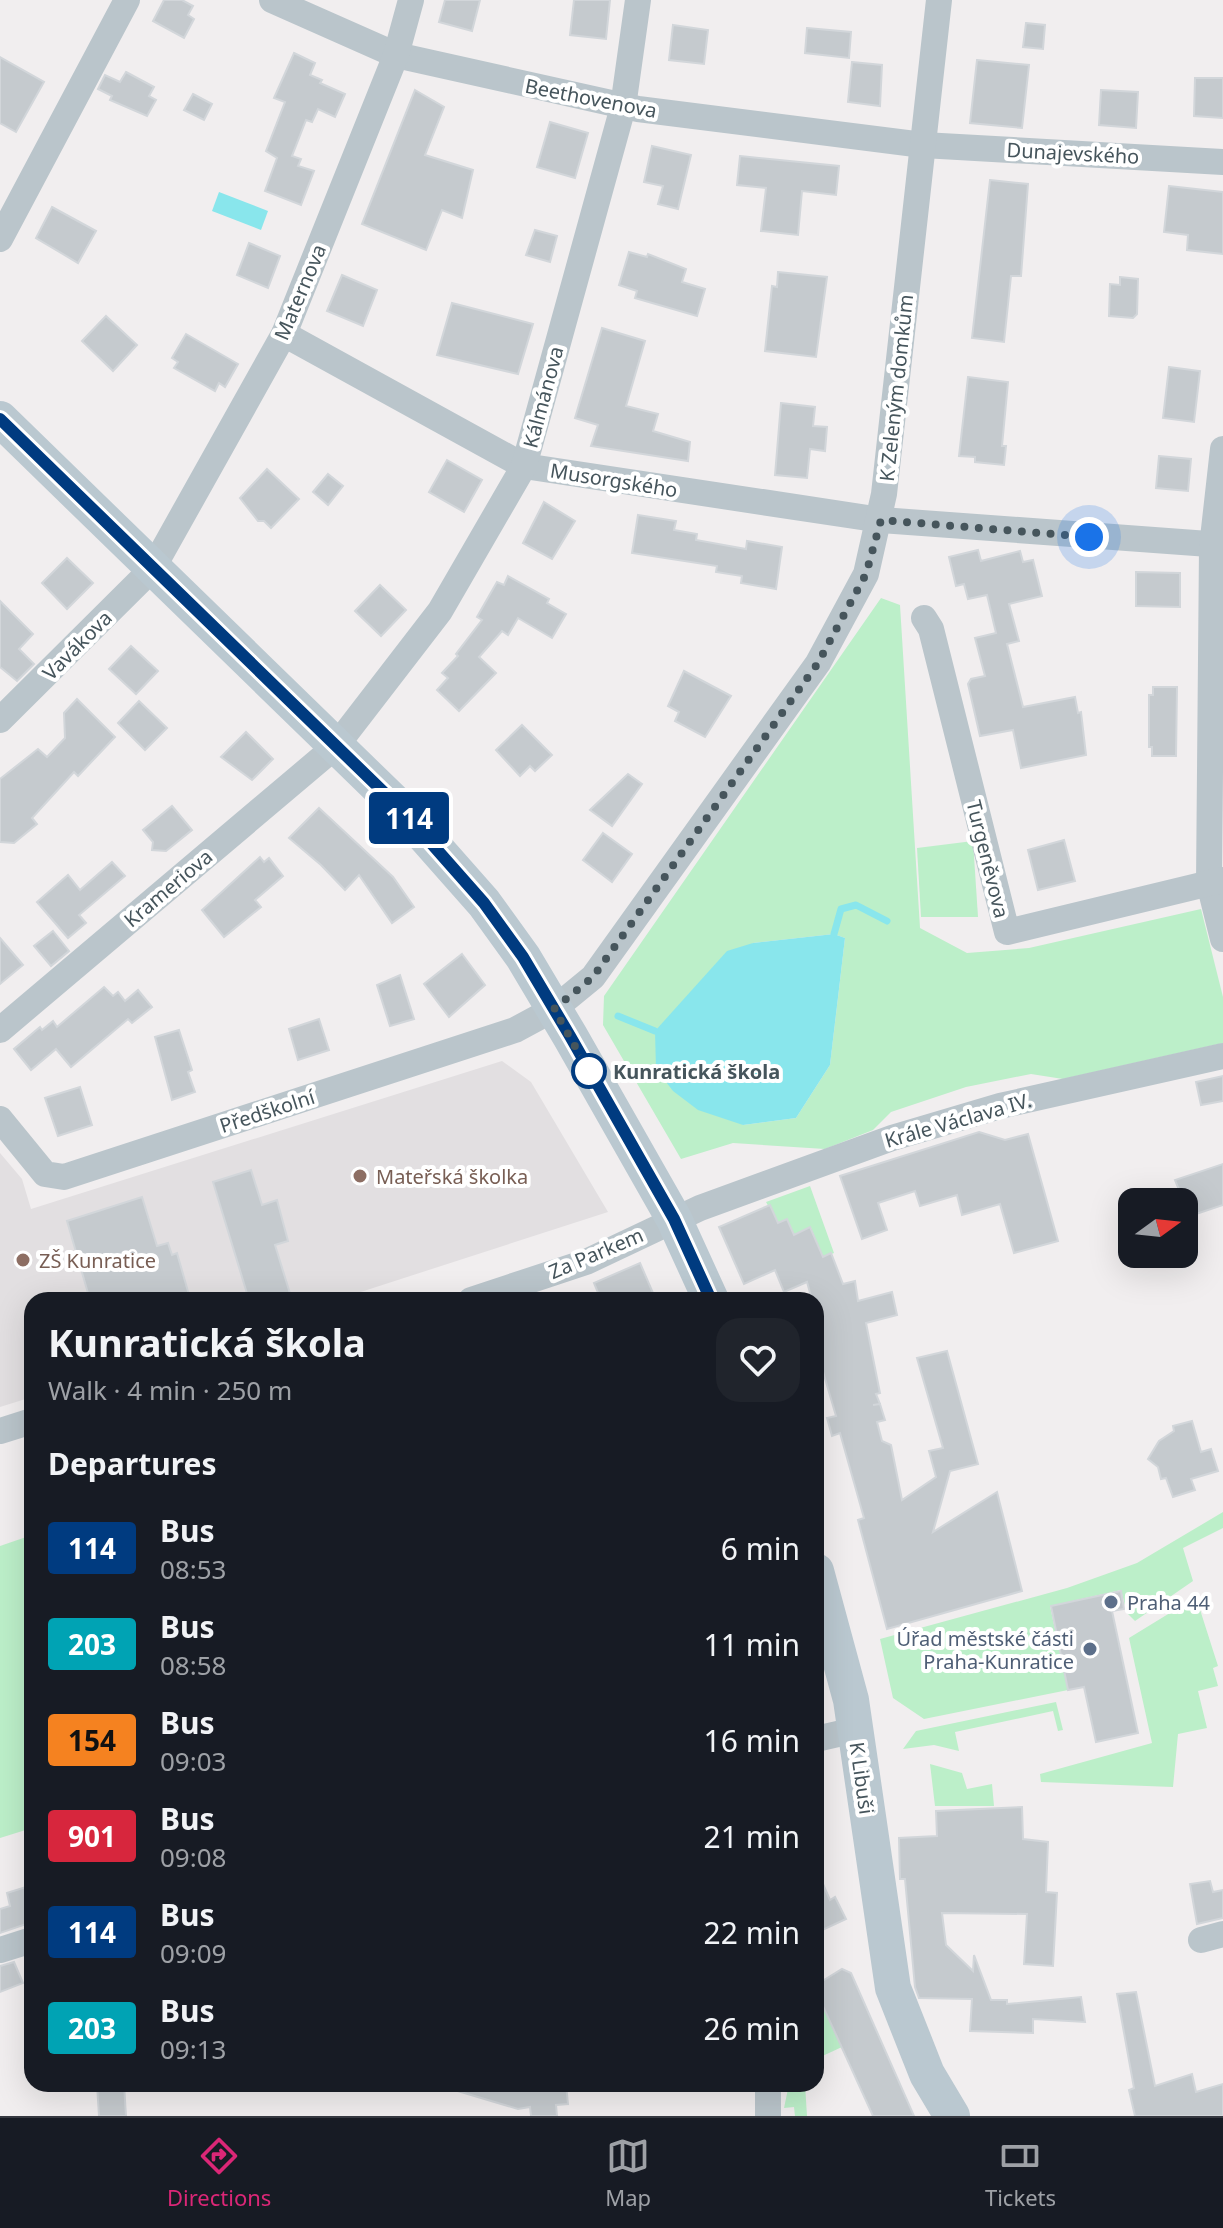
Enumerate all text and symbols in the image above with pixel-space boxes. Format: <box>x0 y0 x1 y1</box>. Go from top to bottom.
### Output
street label: Beethovenova <box>523 72 659 124</box>
street label: Dunajevského <box>1006 136 1140 170</box>
street label: Maternova <box>268 240 332 344</box>
street label: K Zeleným domkům <box>873 293 919 483</box>
street label: Kálmánova <box>516 343 570 451</box>
street label: Musorgského <box>548 457 680 503</box>
your location <box>1069 517 1109 557</box>
street label: Vavákova <box>36 604 118 686</box>
line badge: 114 <box>363 792 455 844</box>
street label: Turgeněvova <box>960 797 1016 921</box>
text: 114 <box>385 799 433 837</box>
street label: Krameriova <box>118 843 218 933</box>
marker: Kunratická škola <box>572 1054 606 1088</box>
place label: Kunratická škola <box>613 1058 780 1085</box>
street label: Předškolní <box>216 1083 319 1139</box>
street label: Krále Václava IV. <box>881 1086 1035 1154</box>
place label: Mateřská školka <box>376 1163 528 1190</box>
marker: Mateřská školka <box>351 1167 369 1185</box>
north arrow <box>1118 1188 1198 1268</box>
map controls <box>1118 1188 1198 1268</box>
street label: Za Parkem <box>545 1221 647 1285</box>
place label: ZŠ Kunratice <box>39 1247 156 1274</box>
marker: ZŠ Kunratice <box>14 1251 32 1269</box>
text: Kunratická škola <box>48 1316 366 1368</box>
button: heart <box>716 1318 800 1402</box>
text: Walk · 4 min · 250 m <box>48 1372 292 1408</box>
text: Departures <box>48 1443 217 1484</box>
text: Bus <box>160 1510 215 1551</box>
text: 6 min <box>721 1528 800 1569</box>
text: 114 <box>68 1529 116 1567</box>
text: 08:53 <box>160 1551 226 1587</box>
place label: Praha 44 <box>1127 1589 1210 1616</box>
marker: Praha 44 <box>1102 1593 1120 1611</box>
text: Bus <box>160 1606 215 1647</box>
text: 11 min <box>704 1624 800 1665</box>
text: 203 <box>68 1625 116 1663</box>
place label: Úřad městské části Praha-Kunratice <box>897 1625 1074 1675</box>
marker: Úřad městské části Praha-Kunratice <box>1081 1640 1099 1658</box>
text: 08:58 <box>160 1647 226 1683</box>
text: Bus <box>160 1702 215 1743</box>
text: 16 min <box>704 1720 800 1761</box>
text: 154 <box>68 1721 116 1759</box>
street label: K Libuši <box>844 1740 880 1816</box>
text: 09:03 <box>160 1743 226 1779</box>
text: Bus <box>160 1798 215 1839</box>
text: 21 min <box>704 1816 800 1857</box>
text: 901 <box>68 1817 116 1855</box>
text: 09:08 <box>160 1839 226 1875</box>
text: Bus <box>160 1894 215 1935</box>
text: 22 min <box>704 1912 800 1953</box>
text: 114 <box>68 1913 116 1951</box>
text: 09:09 <box>160 1935 226 1971</box>
text: Bus <box>160 1990 215 2031</box>
text: 26 min <box>704 2008 800 2049</box>
text: 203 <box>68 2009 116 2047</box>
text: 09:13 <box>160 2031 226 2067</box>
tab: Directions <box>167 2134 271 2212</box>
tab: Map <box>605 2134 651 2212</box>
tab: Tickets <box>985 2134 1056 2212</box>

